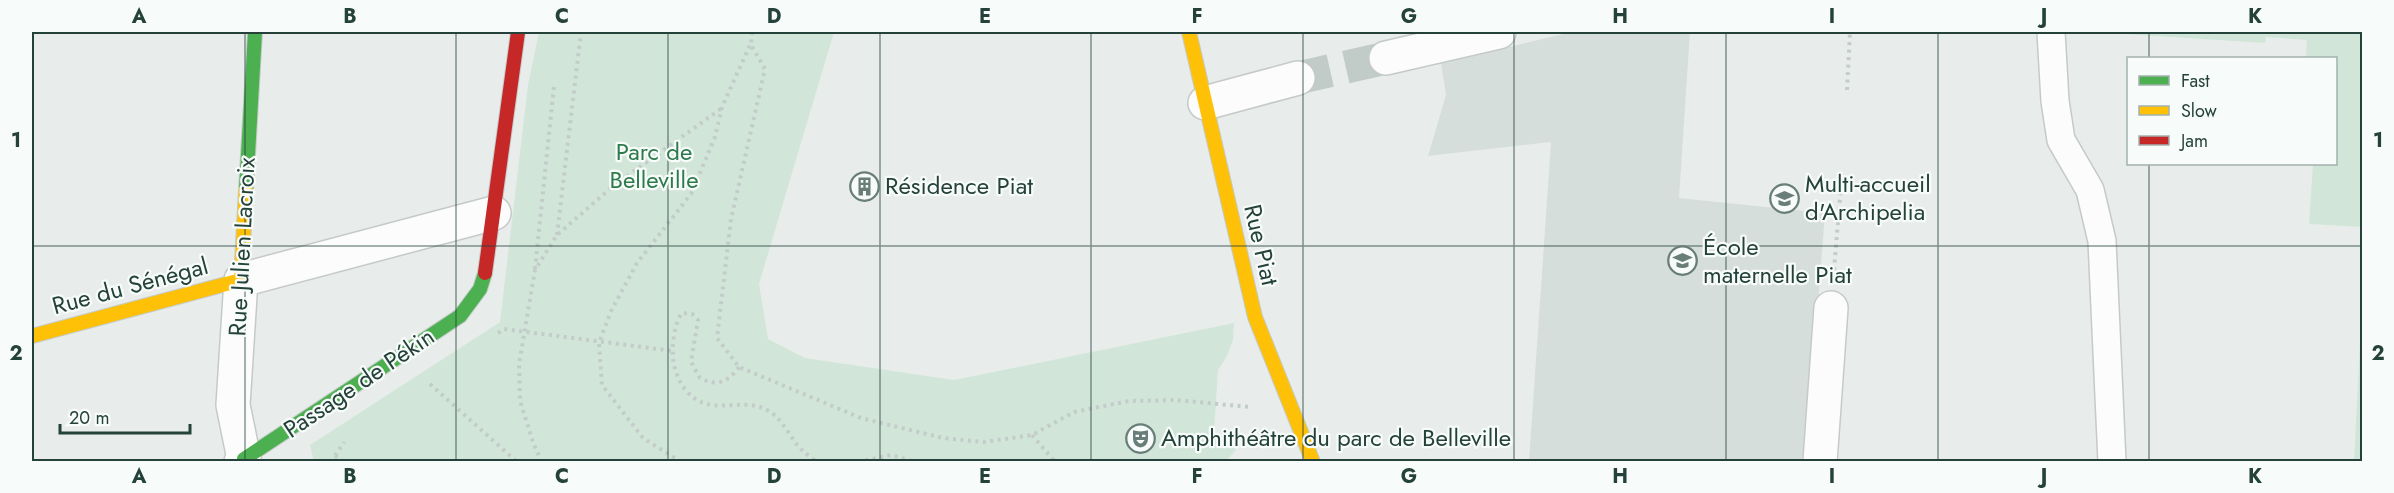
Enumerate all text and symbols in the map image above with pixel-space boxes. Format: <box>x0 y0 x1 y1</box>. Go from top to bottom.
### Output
text: A <box>131 2 147 31</box>
text: B <box>343 2 357 31</box>
text: C <box>555 2 569 31</box>
text: D <box>767 2 781 31</box>
text: E <box>979 2 991 31</box>
text: F <box>1191 2 1203 31</box>
text: G <box>1401 2 1417 31</box>
text: H <box>1612 2 1628 31</box>
text: I <box>1829 2 1835 31</box>
text: J <box>2037 2 2047 31</box>
text: K <box>2248 2 2262 31</box>
legend <box>2127 57 2337 165</box>
text: Fast <box>2181 68 2210 94</box>
text: Slow <box>2181 98 2218 124</box>
text: 1 <box>11 126 21 155</box>
text: 1 <box>2373 126 2383 155</box>
text: Jam <box>2179 128 2208 154</box>
park label: Parc de Belleville <box>610 134 699 197</box>
street label: Rue Julien Lacroix <box>219 156 264 337</box>
place label: Multi-accueil d'Archipelia <box>1805 166 1931 229</box>
place label: Résidence Piat <box>885 168 1033 203</box>
building icon: Résidence Piat <box>848 170 880 202</box>
school or university icon: Multi-accueil d'Archipelia <box>1768 182 1800 214</box>
street label: Rue Piat <box>1235 201 1288 289</box>
place label: École maternelle Piat <box>1703 229 1852 292</box>
school or university icon: École maternelle Piat <box>1666 245 1698 277</box>
street label: Rue du Sénégal <box>48 248 212 323</box>
street label: Passage de Pékin <box>276 319 441 446</box>
text: 2 <box>9 339 23 368</box>
text: 2 <box>2371 339 2385 368</box>
scale bar <box>60 397 190 435</box>
text: 20 m <box>69 405 109 431</box>
place label: Amphithéâtre du parc de Belleville <box>1161 420 1511 455</box>
theatre icon: Amphithéâtre du parc de Belleville <box>1124 422 1156 454</box>
text: A <box>131 462 147 491</box>
text: B <box>343 462 357 491</box>
text: C <box>555 462 569 491</box>
text: D <box>767 462 781 491</box>
text: E <box>979 462 991 491</box>
text: F <box>1191 462 1203 491</box>
text: G <box>1401 462 1417 491</box>
text: H <box>1612 462 1628 491</box>
text: I <box>1829 462 1835 491</box>
text: J <box>2037 462 2047 491</box>
text: K <box>2248 462 2262 491</box>

